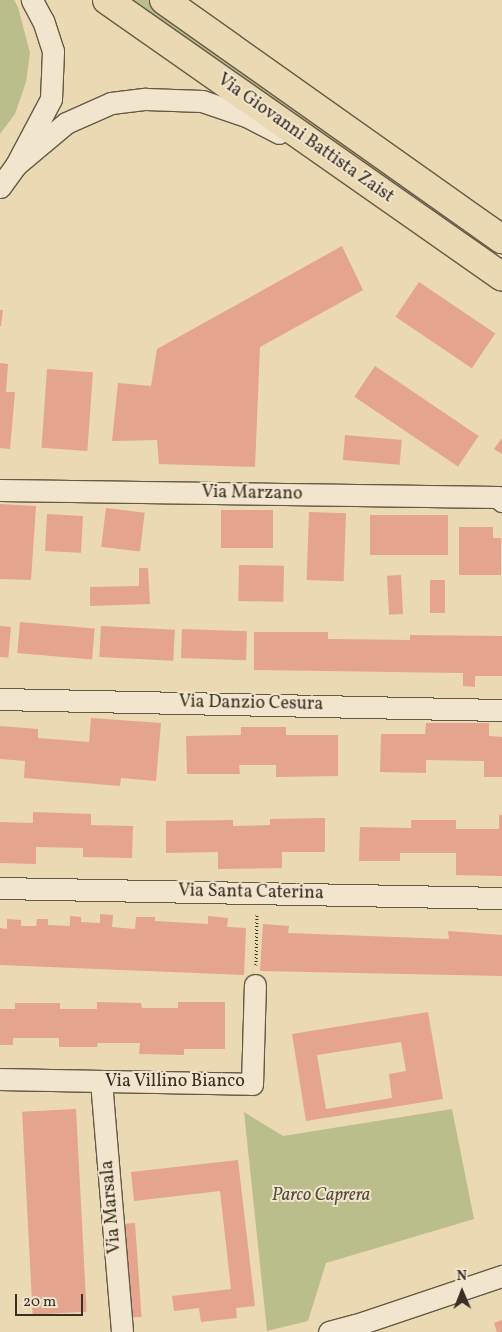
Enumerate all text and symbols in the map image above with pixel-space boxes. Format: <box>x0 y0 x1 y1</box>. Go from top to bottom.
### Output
street label: Via Giovanni Battista Zaist <box>213 70 397 208</box>
street label: Via Marzano <box>201 482 303 506</box>
street label: Via Danzio Cesura <box>179 692 323 716</box>
street label: Via Santa Caterina <box>178 881 324 905</box>
street label: Via Villino Bianco <box>105 1071 245 1093</box>
street label: Via Marsala <box>97 1159 127 1255</box>
park label: Parco Caprera <box>272 1185 370 1207</box>
north arrow <box>437 1267 487 1317</box>
text: N <box>456 1267 467 1286</box>
scale bar <box>18 1284 85 1316</box>
text: 20 m <box>23 1292 56 1313</box>

